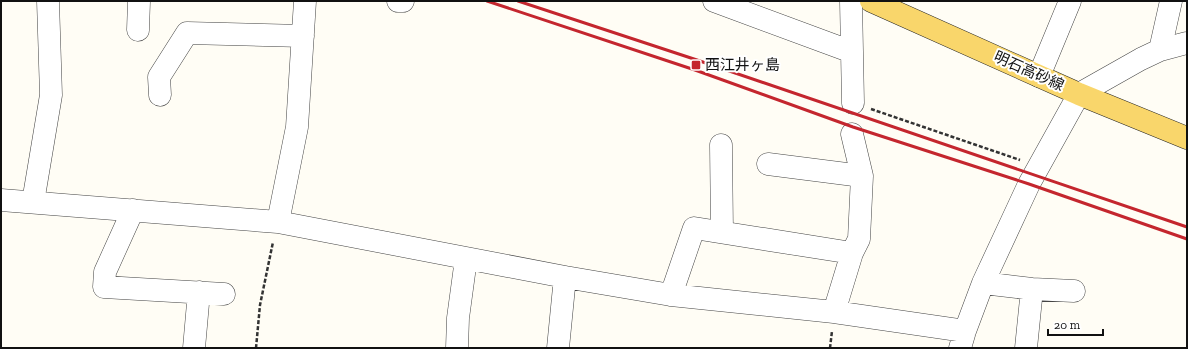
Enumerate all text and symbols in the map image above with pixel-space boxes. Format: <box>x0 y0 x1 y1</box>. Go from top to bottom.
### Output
street label: 明石高砂線 <box>991 48 1067 94</box>
place label: 西江井ヶ島 <box>705 56 780 74</box>
marker: 西江井ヶ島 <box>690 59 702 71</box>
scale bar <box>1048 311 1103 337</box>
text: 20 m <box>1054 318 1081 332</box>

